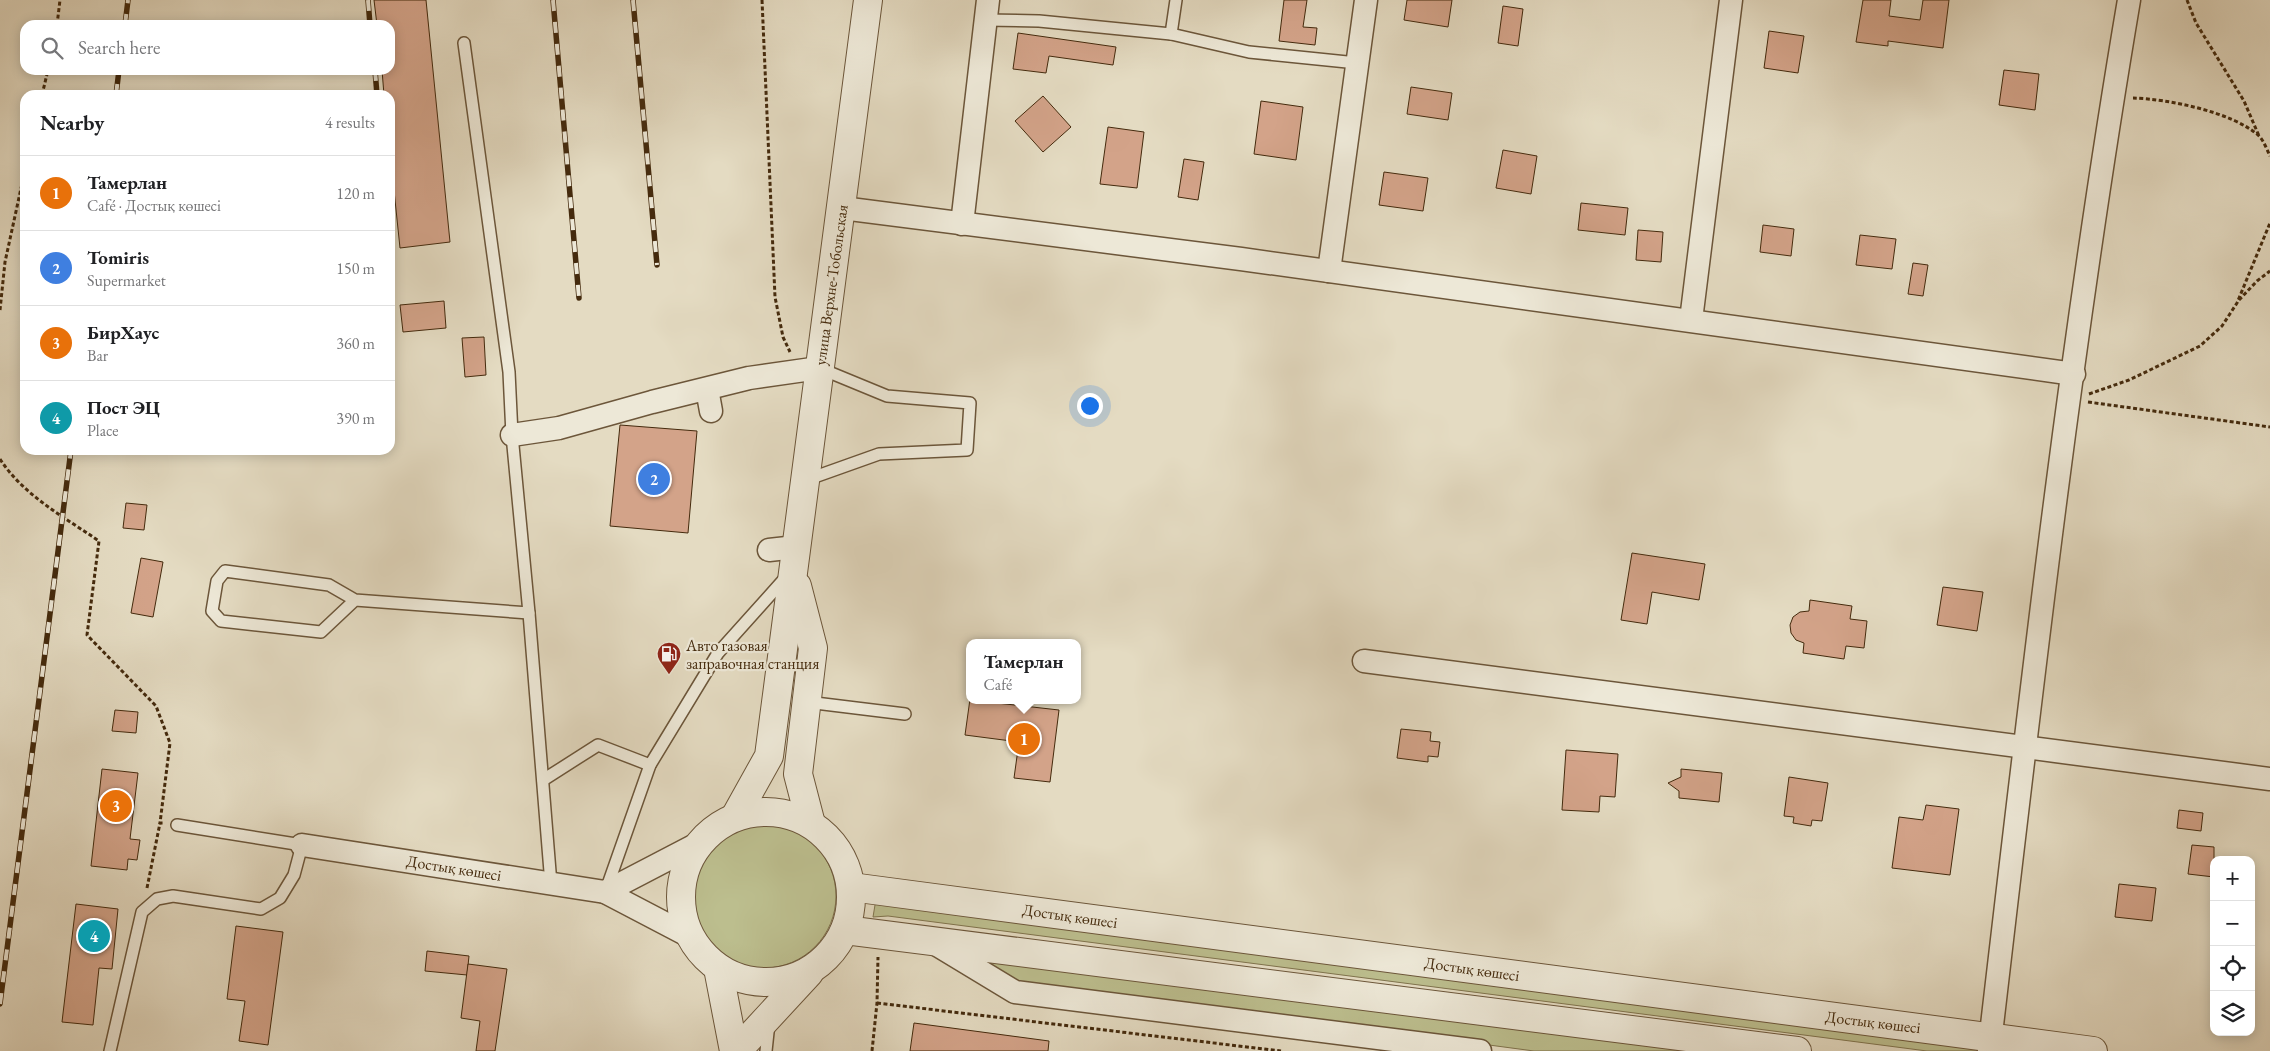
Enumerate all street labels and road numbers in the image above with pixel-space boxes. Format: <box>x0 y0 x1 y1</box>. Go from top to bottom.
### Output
street label: улица Верхне-Тобольская <box>809 203 853 367</box>
street label: Достық көшесі <box>405 850 503 886</box>
street label: Достық көшесі <box>1021 899 1119 933</box>
street label: Достық көшесі <box>1423 952 1521 986</box>
street label: Достық көшесі <box>1824 1006 1922 1038</box>

